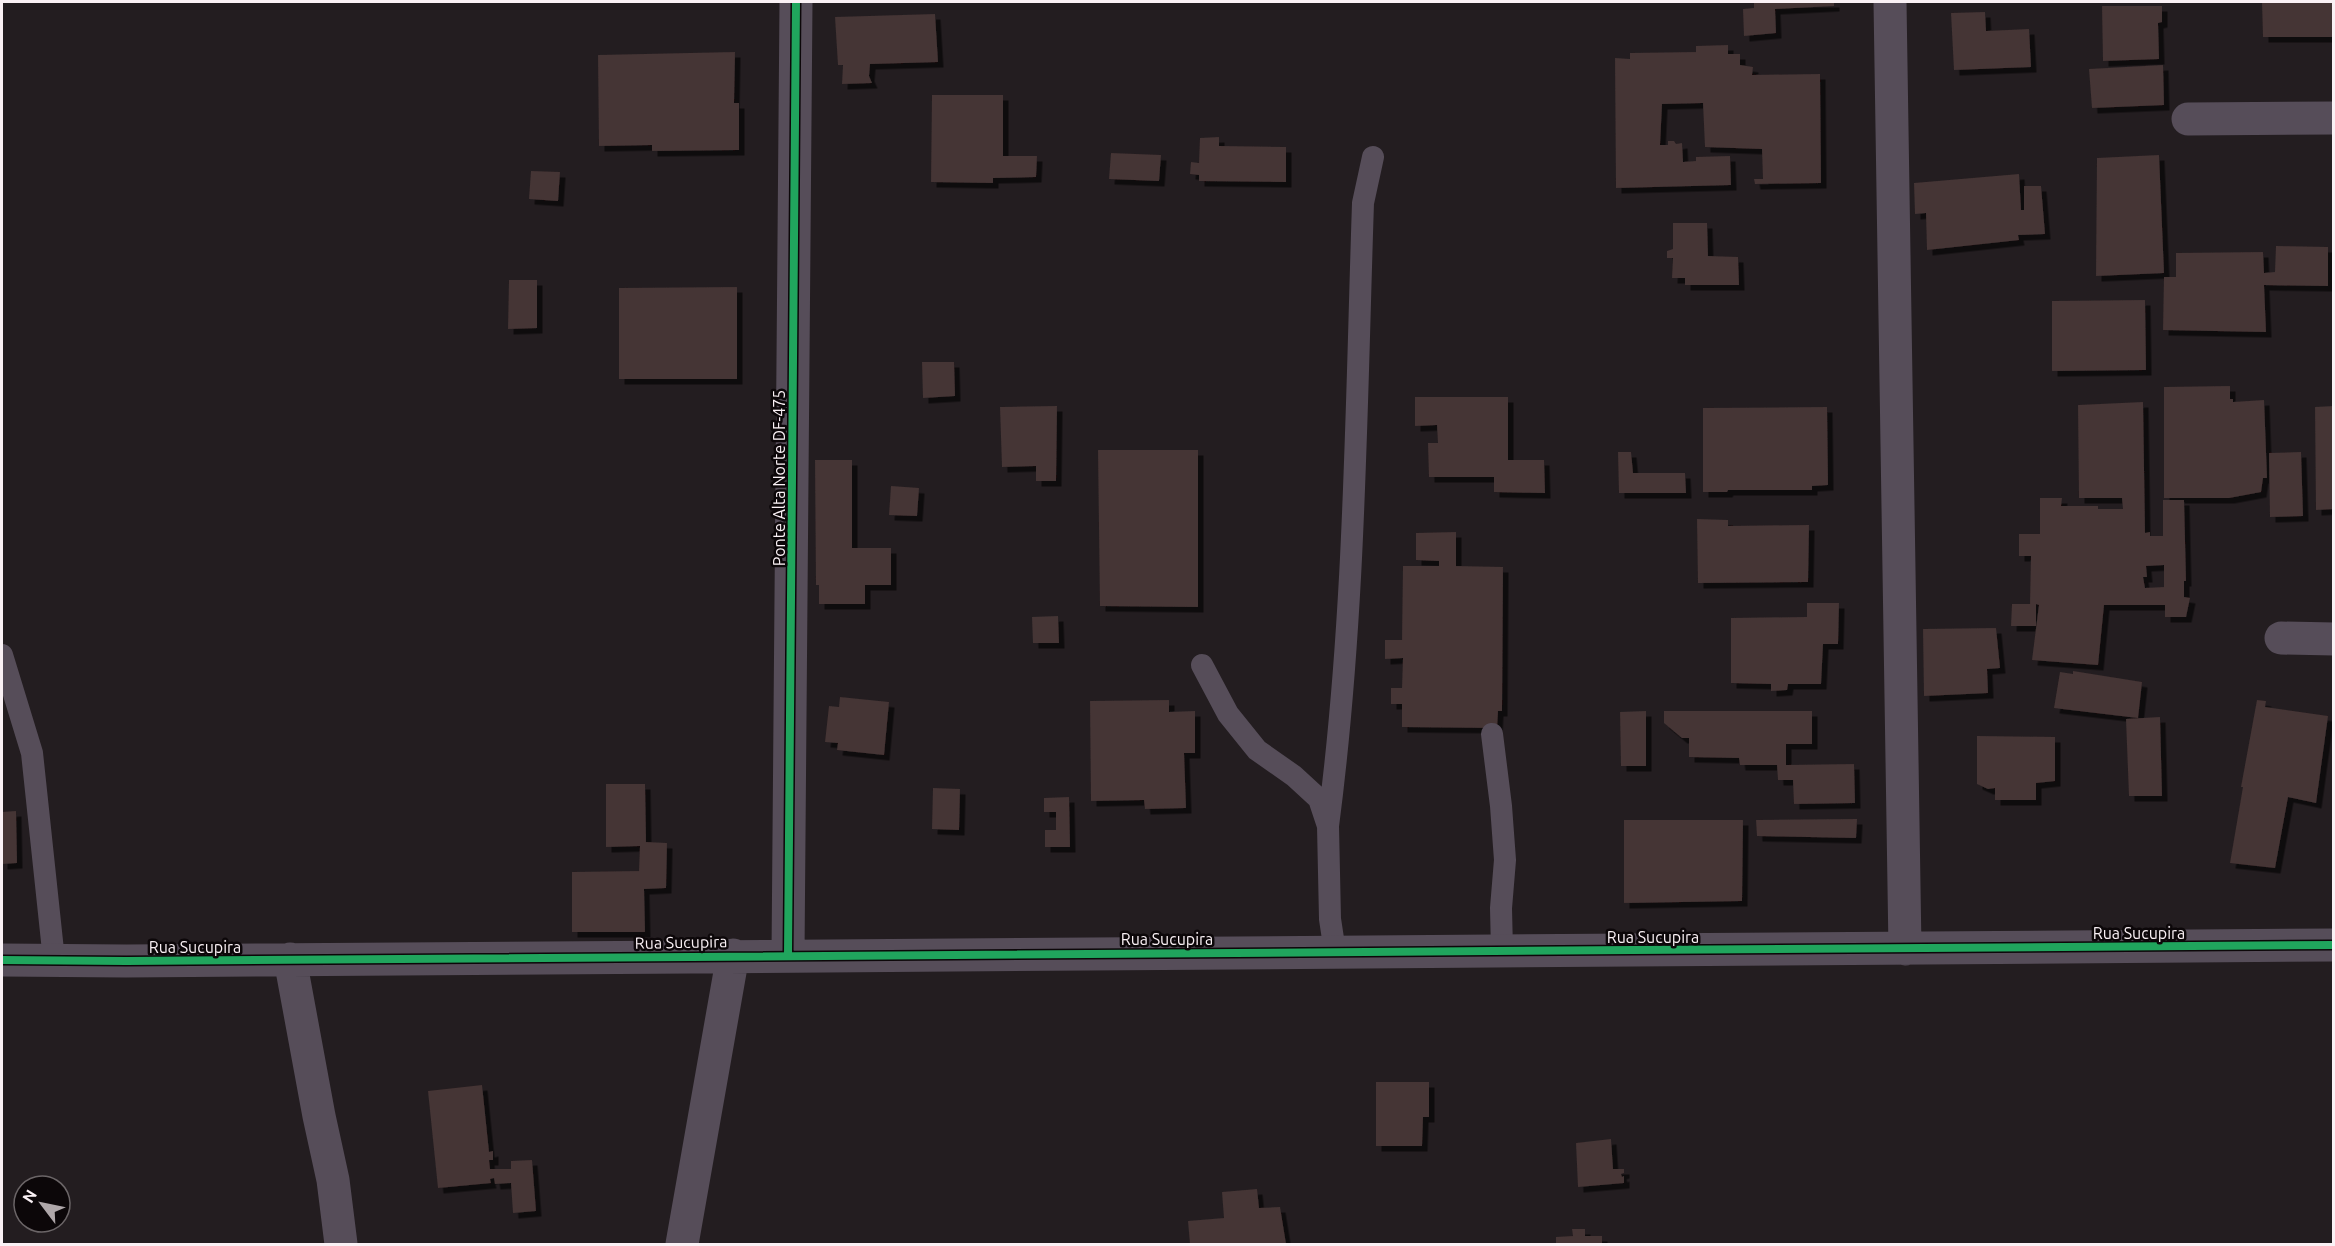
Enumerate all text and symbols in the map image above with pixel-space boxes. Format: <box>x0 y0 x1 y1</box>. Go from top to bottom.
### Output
street label: Ponte Alta Norte DF-475 <box>770 390 788 566</box>
street label: Rua Sucupira <box>2093 924 2185 942</box>
street label: Rua Sucupira <box>1607 928 1699 946</box>
street label: Rua Sucupira <box>1121 930 1213 948</box>
street label: Rua Sucupira <box>635 932 727 952</box>
street label: Rua Sucupira <box>149 938 241 956</box>
north arrow <box>12 1174 72 1234</box>
text: N <box>18 1186 40 1206</box>

